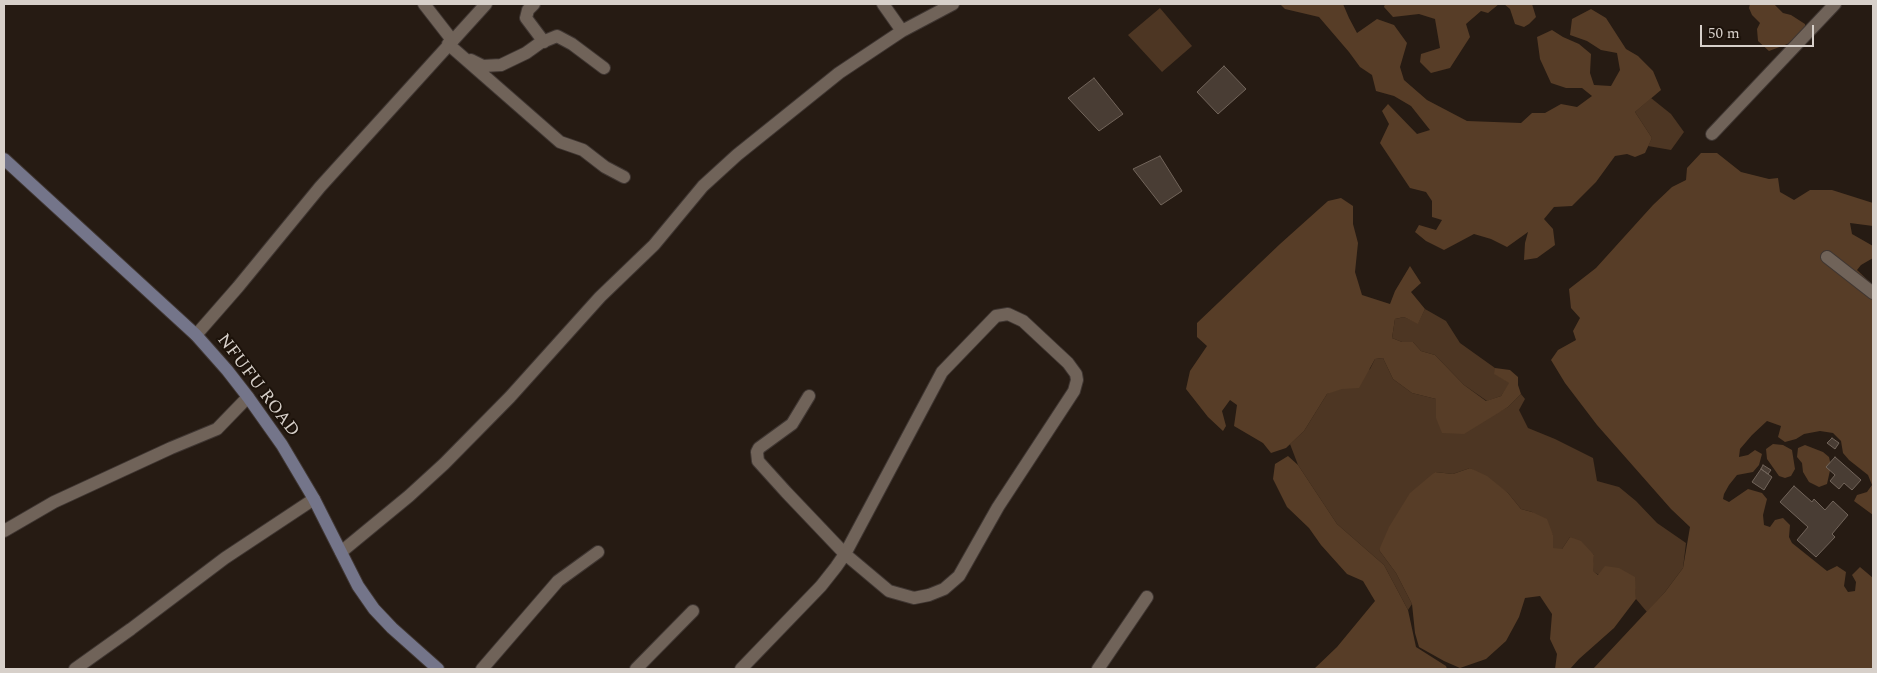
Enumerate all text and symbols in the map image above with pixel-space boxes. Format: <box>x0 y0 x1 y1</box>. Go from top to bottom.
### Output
scale bar <box>1702 15 1816 47</box>
text: 50 m <box>1708 22 1740 45</box>
street label: NFUFU ROAD <box>211 330 303 442</box>

